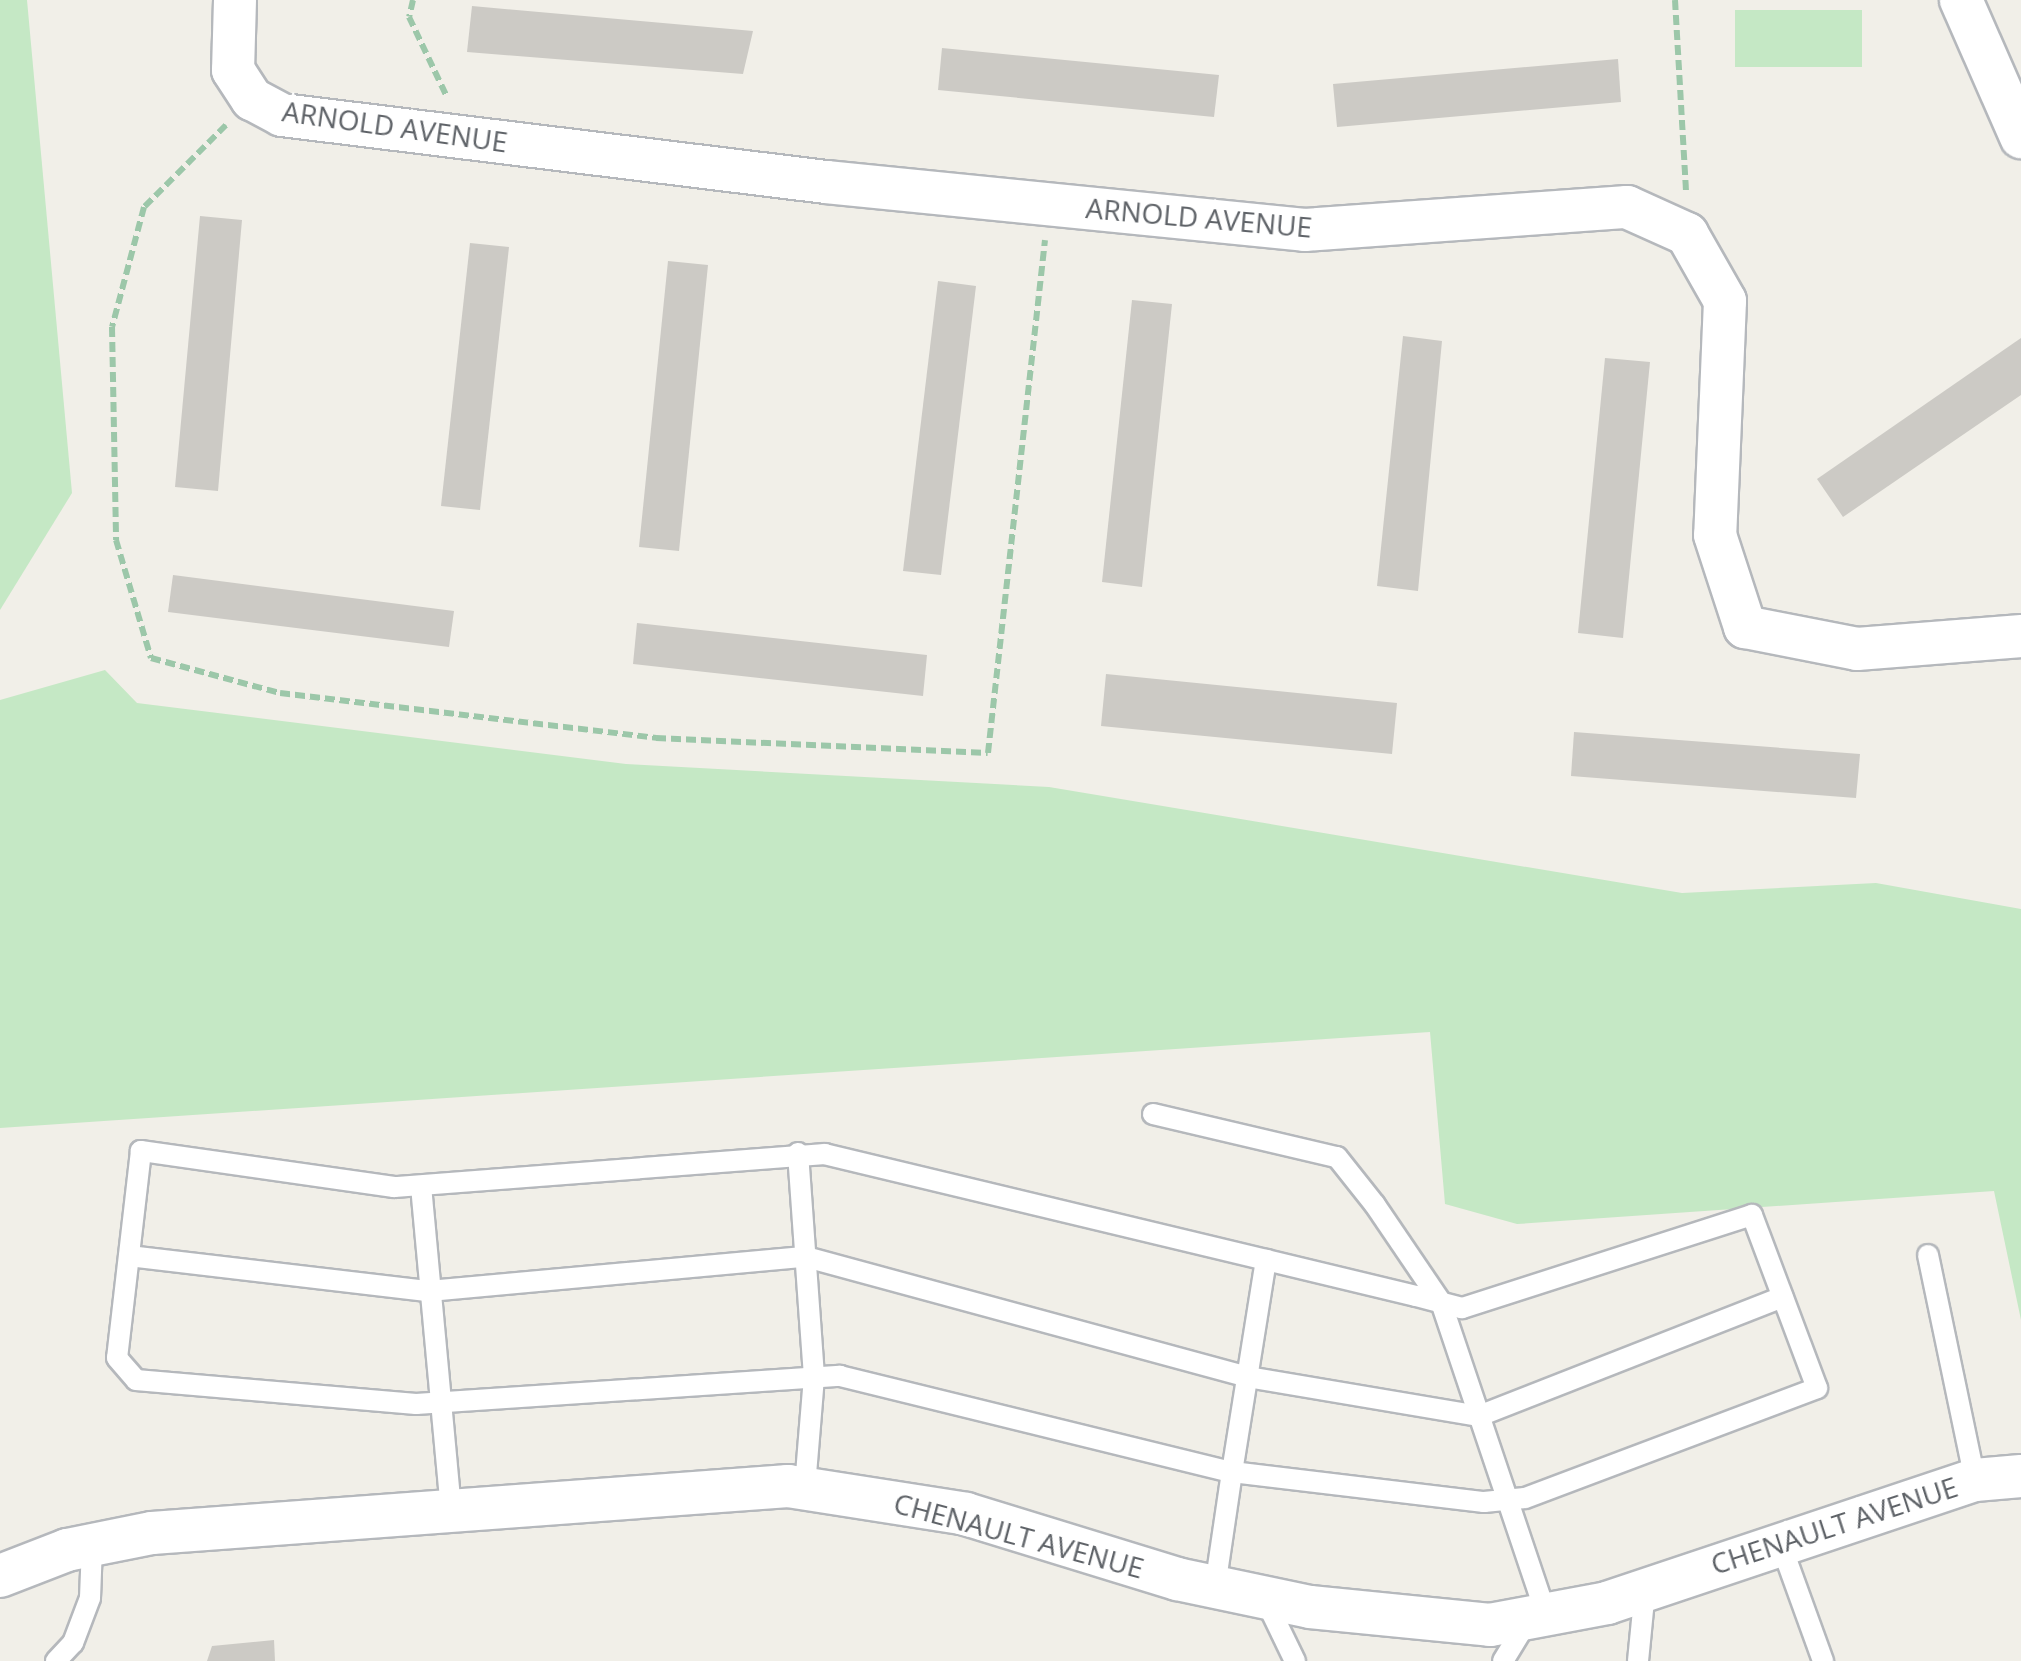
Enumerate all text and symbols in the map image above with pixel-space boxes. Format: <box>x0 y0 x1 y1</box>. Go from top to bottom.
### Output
street label: ARNOLD AVENUE <box>280 94 510 158</box>
street label: ARNOLD AVENUE <box>1084 190 1314 244</box>
street label: CHENAULT AVENUE <box>1706 1469 1962 1581</box>
street label: CHENAULT AVENUE <box>890 1485 1148 1585</box>

